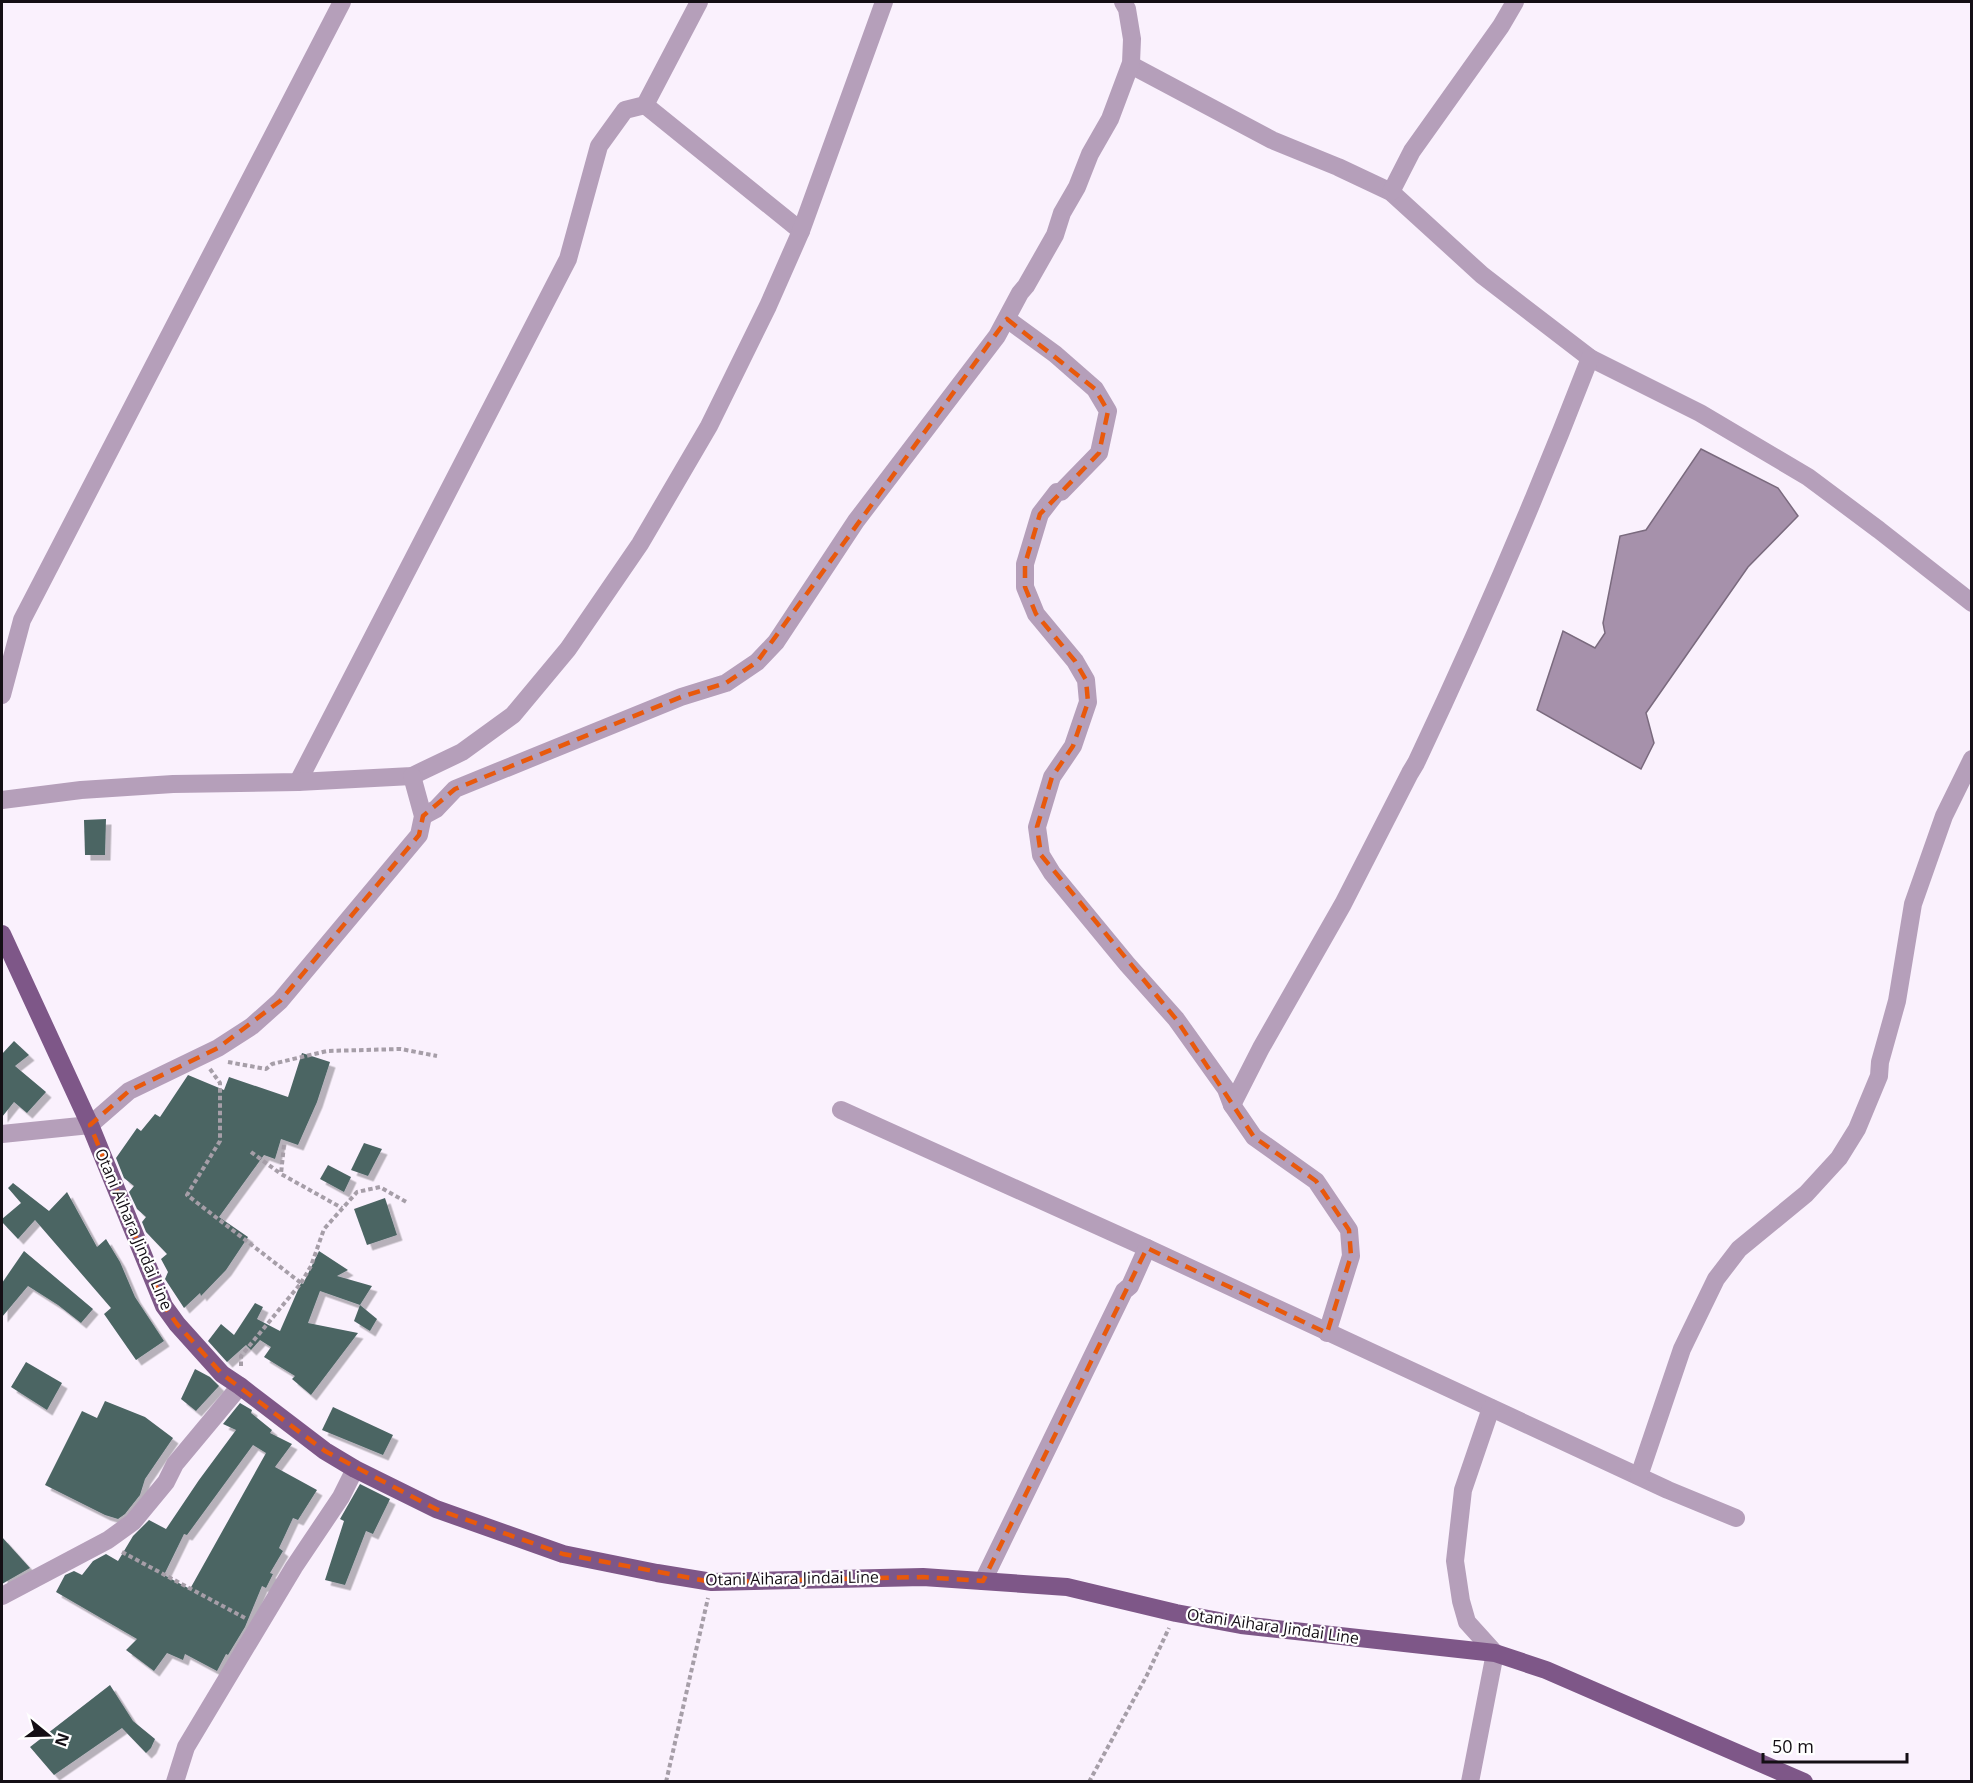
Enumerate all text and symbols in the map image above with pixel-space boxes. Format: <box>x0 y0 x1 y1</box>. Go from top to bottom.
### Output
street label: Otani Aihara Jindai Line <box>90 1145 178 1313</box>
street label: Otani Aihara Jindai Line <box>705 1565 879 1591</box>
street label: Otani Aihara Jindai Line <box>1185 1603 1361 1649</box>
north arrow <box>18 1705 78 1765</box>
scale bar <box>1763 1726 1907 1764</box>
text: N <box>50 1730 75 1750</box>
text: 50 m <box>1772 1734 1814 1758</box>

